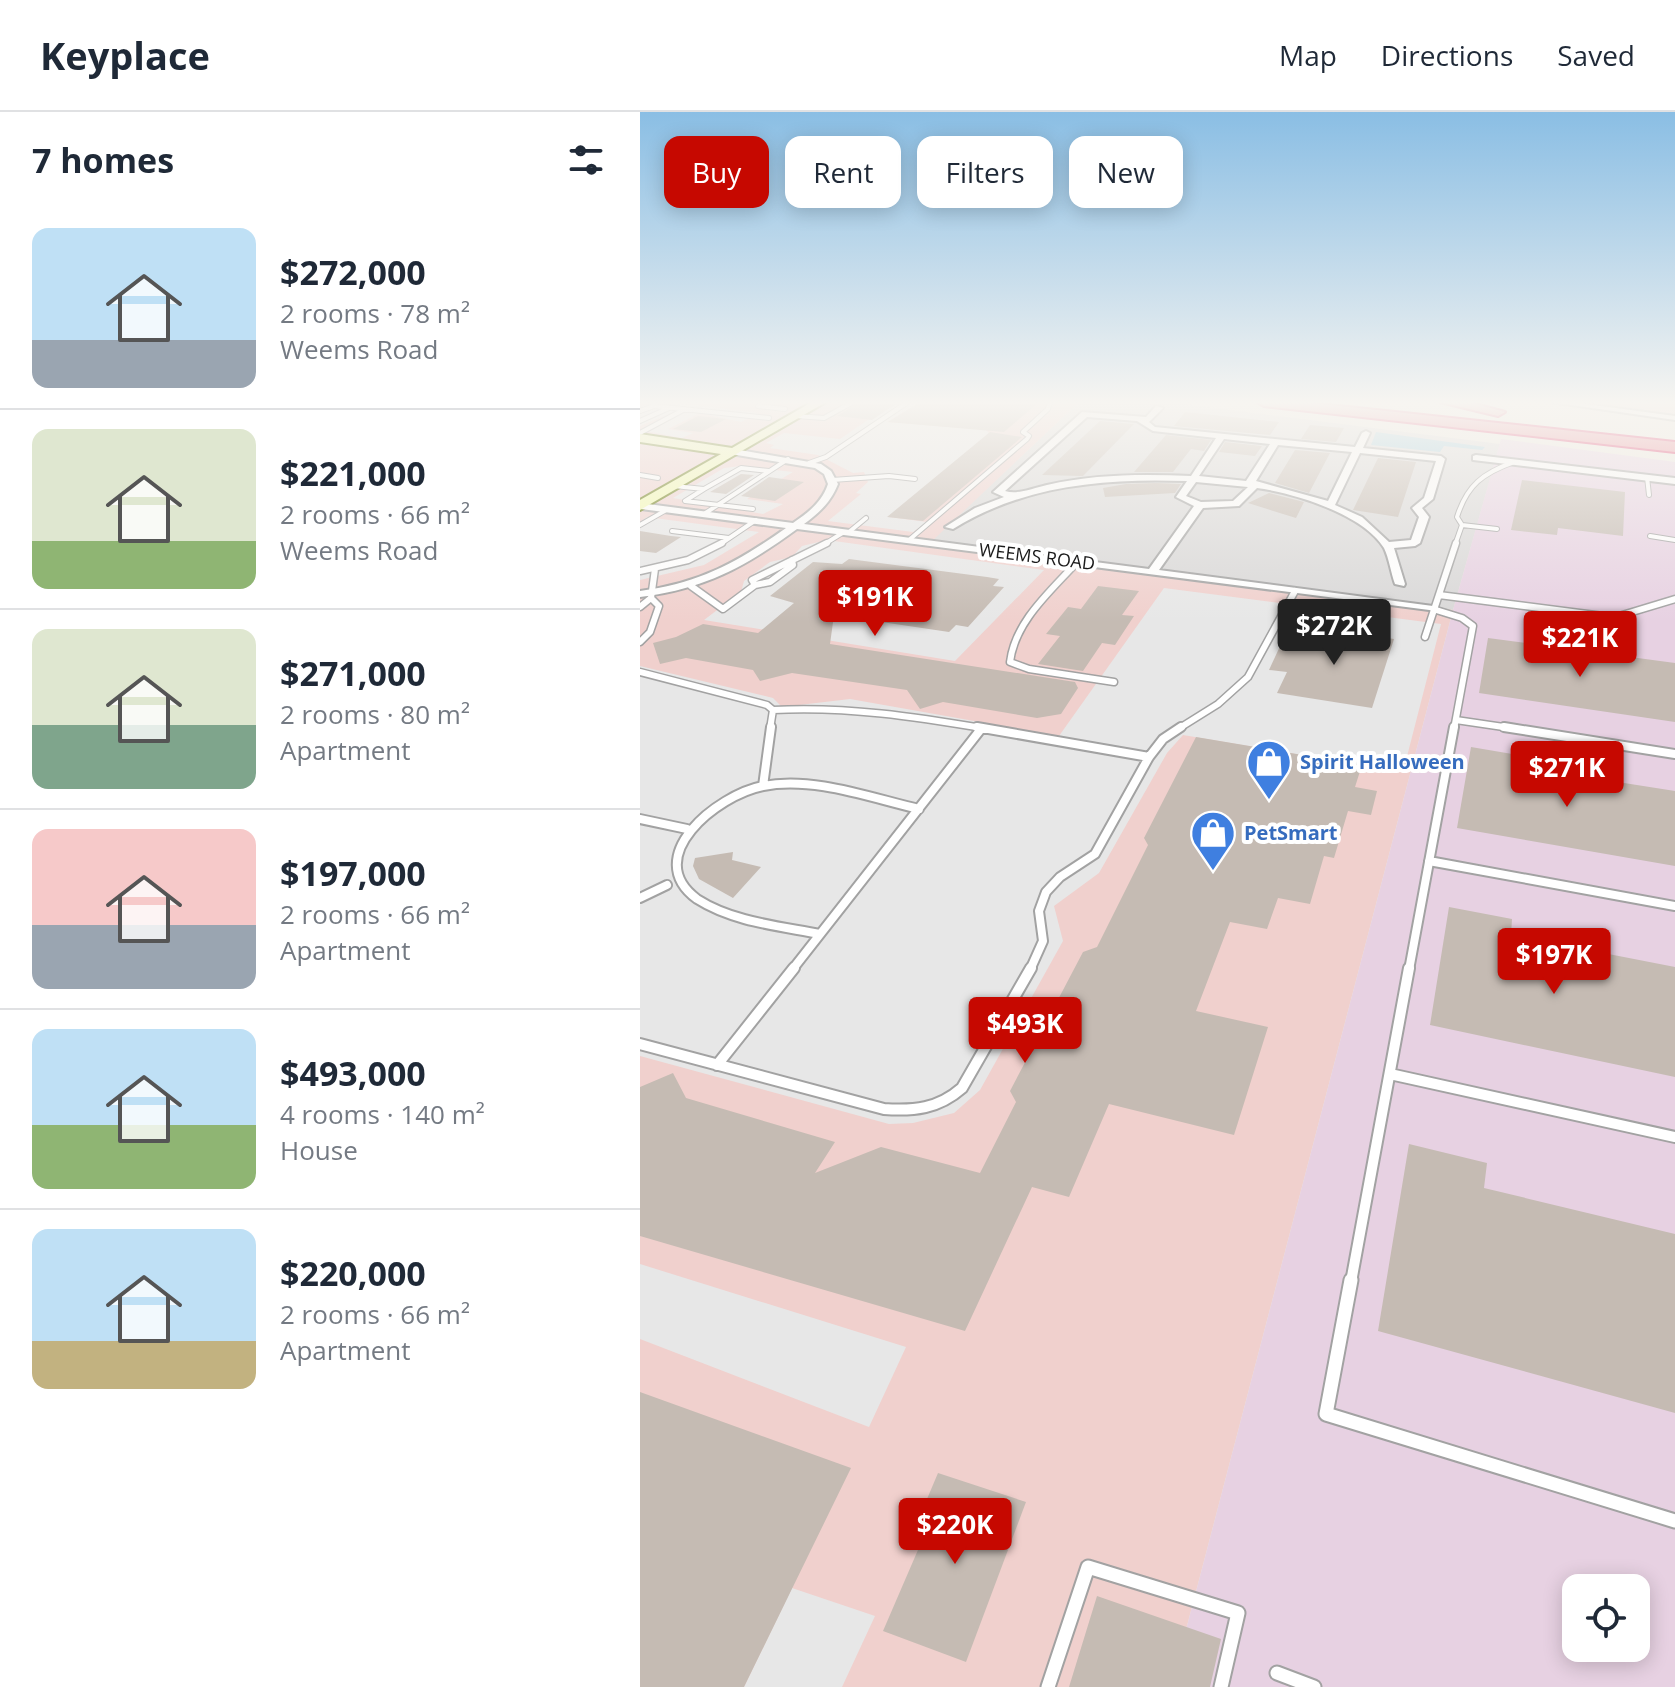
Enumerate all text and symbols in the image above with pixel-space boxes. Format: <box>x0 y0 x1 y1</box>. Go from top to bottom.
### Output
text: Keyplace <box>40 29 210 81</box>
text: Map <box>1279 36 1337 74</box>
text: Directions <box>1381 36 1513 74</box>
text: Saved <box>1557 36 1635 74</box>
chip: Buy <box>664 136 769 208</box>
chip: Rent <box>785 136 901 208</box>
chip: Filters <box>917 136 1053 208</box>
chip: New <box>1069 136 1183 208</box>
text: 7 homes <box>32 137 174 183</box>
icon: filters <box>564 138 608 182</box>
text: $272,000 <box>280 249 426 295</box>
icon: home <box>96 260 192 356</box>
text: 2 rooms · 78 m² <box>280 295 470 331</box>
text: Weems Road <box>280 331 438 367</box>
text: $221,000 <box>280 450 426 496</box>
icon: home <box>96 461 192 557</box>
text: 2 rooms · 66 m² <box>280 496 470 532</box>
text: Weems Road <box>280 532 438 568</box>
street label: WEEMS ROAD <box>978 537 1097 575</box>
pin: $191K <box>819 570 931 638</box>
text: $191K <box>837 578 913 614</box>
pin: $272K <box>1278 599 1390 667</box>
text: $272K <box>1296 607 1372 643</box>
pin: $221K <box>1524 611 1636 679</box>
text: $221K <box>1542 619 1618 655</box>
text: $271,000 <box>280 650 426 696</box>
icon: home <box>96 661 192 757</box>
text: 2 rooms · 80 m² <box>280 696 470 732</box>
text: Apartment <box>280 732 411 768</box>
shop icon: Spirit Halloween <box>1245 738 1293 801</box>
pin: $271K <box>1511 741 1623 809</box>
place label: Spirit Halloween <box>1300 748 1465 775</box>
text: $271K <box>1529 749 1605 785</box>
shop icon: PetSmart <box>1189 809 1237 872</box>
place label: PetSmart <box>1244 819 1338 846</box>
text: $197,000 <box>280 850 426 896</box>
icon: home <box>96 861 192 957</box>
text: 2 rooms · 66 m² <box>280 896 470 932</box>
pin: $197K <box>1498 928 1610 996</box>
text: Apartment <box>280 932 411 968</box>
text: $197K <box>1516 936 1592 972</box>
pin: $493K <box>969 997 1081 1065</box>
text: $493K <box>987 1005 1063 1041</box>
text: $493,000 <box>280 1050 426 1096</box>
icon: home <box>96 1061 192 1157</box>
text: 4 rooms · 140 m² <box>280 1096 485 1132</box>
text: House <box>280 1132 358 1168</box>
text: $220,000 <box>280 1250 426 1296</box>
icon: home <box>96 1261 192 1357</box>
text: 2 rooms · 66 m² <box>280 1296 470 1332</box>
text: Apartment <box>280 1332 411 1368</box>
pin: $220K <box>899 1498 1011 1566</box>
text: $220K <box>917 1506 993 1542</box>
map controls <box>1562 1574 1650 1662</box>
button: locate <box>1562 1574 1650 1662</box>

